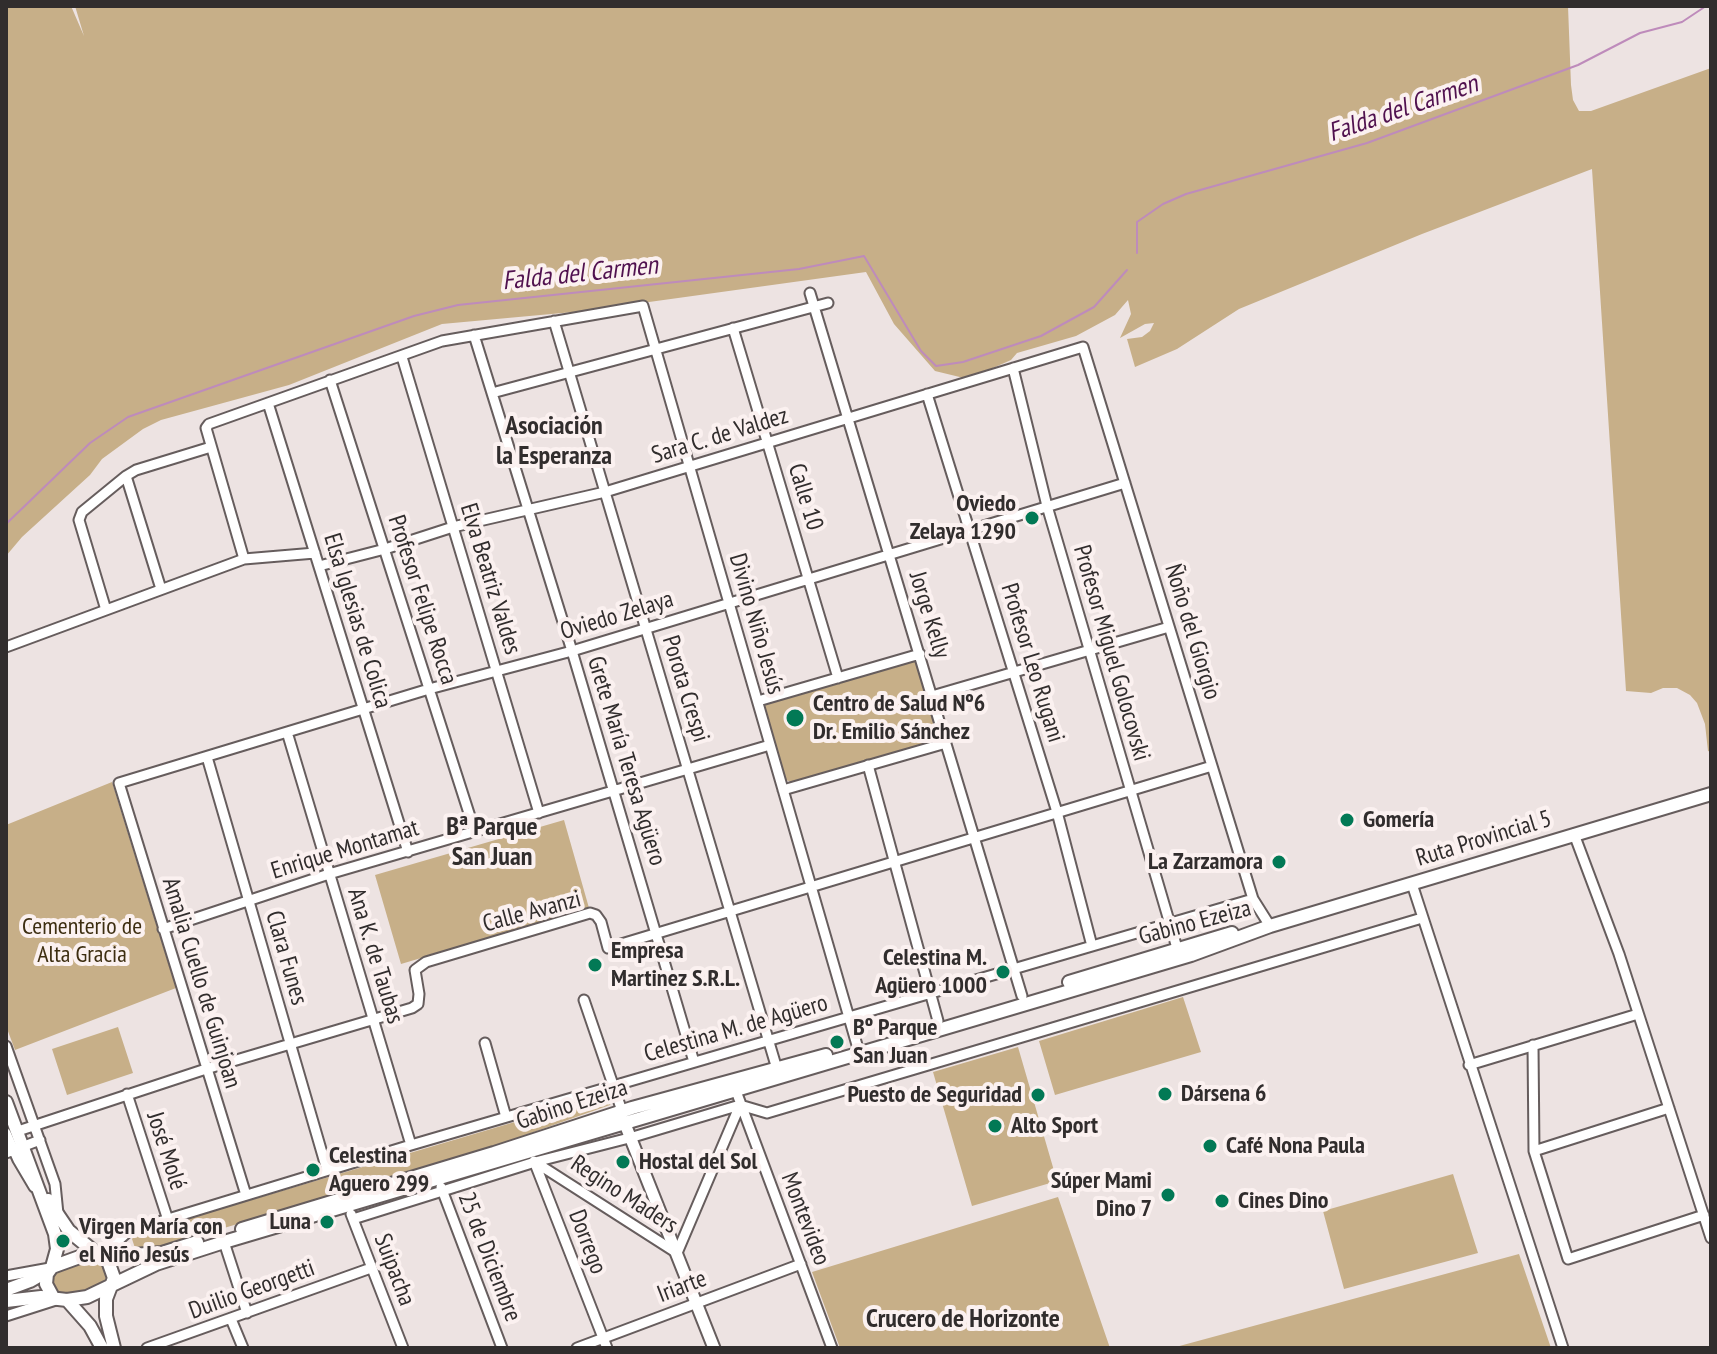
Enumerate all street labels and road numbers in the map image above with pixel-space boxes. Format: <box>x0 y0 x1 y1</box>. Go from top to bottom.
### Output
street label: Sara C. de Valdez <box>648 402 792 470</box>
street label: Calle 10 <box>781 460 829 534</box>
street label: Elva Beatriz Valdes <box>453 500 527 658</box>
street label: Profesor Felipe Rocca <box>381 512 463 688</box>
street label: Elsa Iglesias de Colica <box>317 530 397 712</box>
street label: Profesor Miguel Golocovski <box>1066 542 1156 764</box>
street label: Divino Niño Jesús <box>722 550 790 698</box>
street label: Ñoño del Giorgio <box>1158 561 1226 703</box>
street label: Jorge Kelly <box>902 568 956 662</box>
street label: Profesor Leo Rugani <box>994 580 1070 746</box>
street label: Oviedo Zelaya <box>557 585 677 647</box>
street label: Porota Crespi <box>655 632 715 746</box>
street label: Grete María Teresa Agüero <box>580 653 672 869</box>
street label: Ruta Provincial 5 <box>1413 805 1555 873</box>
street label: Enrique Montamat <box>268 814 422 886</box>
street label: Amalia Cuello de Guinjoan <box>155 874 247 1092</box>
street label: Ana K. de Taubas <box>341 885 409 1027</box>
street label: Calle Avanzi <box>480 885 584 939</box>
street label: Gabino Ezeiza <box>1136 894 1254 952</box>
street label: Clara Funes <box>259 908 313 1008</box>
street label: Celestina M. de Agüero <box>641 989 831 1069</box>
street label: Gabino Ezeiza <box>513 1074 631 1136</box>
street label: José Molé <box>140 1108 192 1194</box>
street label: Regino Maders <box>565 1150 683 1240</box>
street label: Montevideo <box>774 1169 836 1269</box>
street label: 25 de Diciembre <box>451 1188 527 1326</box>
street label: Dorrego <box>562 1206 612 1278</box>
street label: Suipacha <box>367 1230 421 1310</box>
street label: Duilio Georgetti <box>185 1254 319 1326</box>
street label: Iriarte <box>653 1265 711 1309</box>

